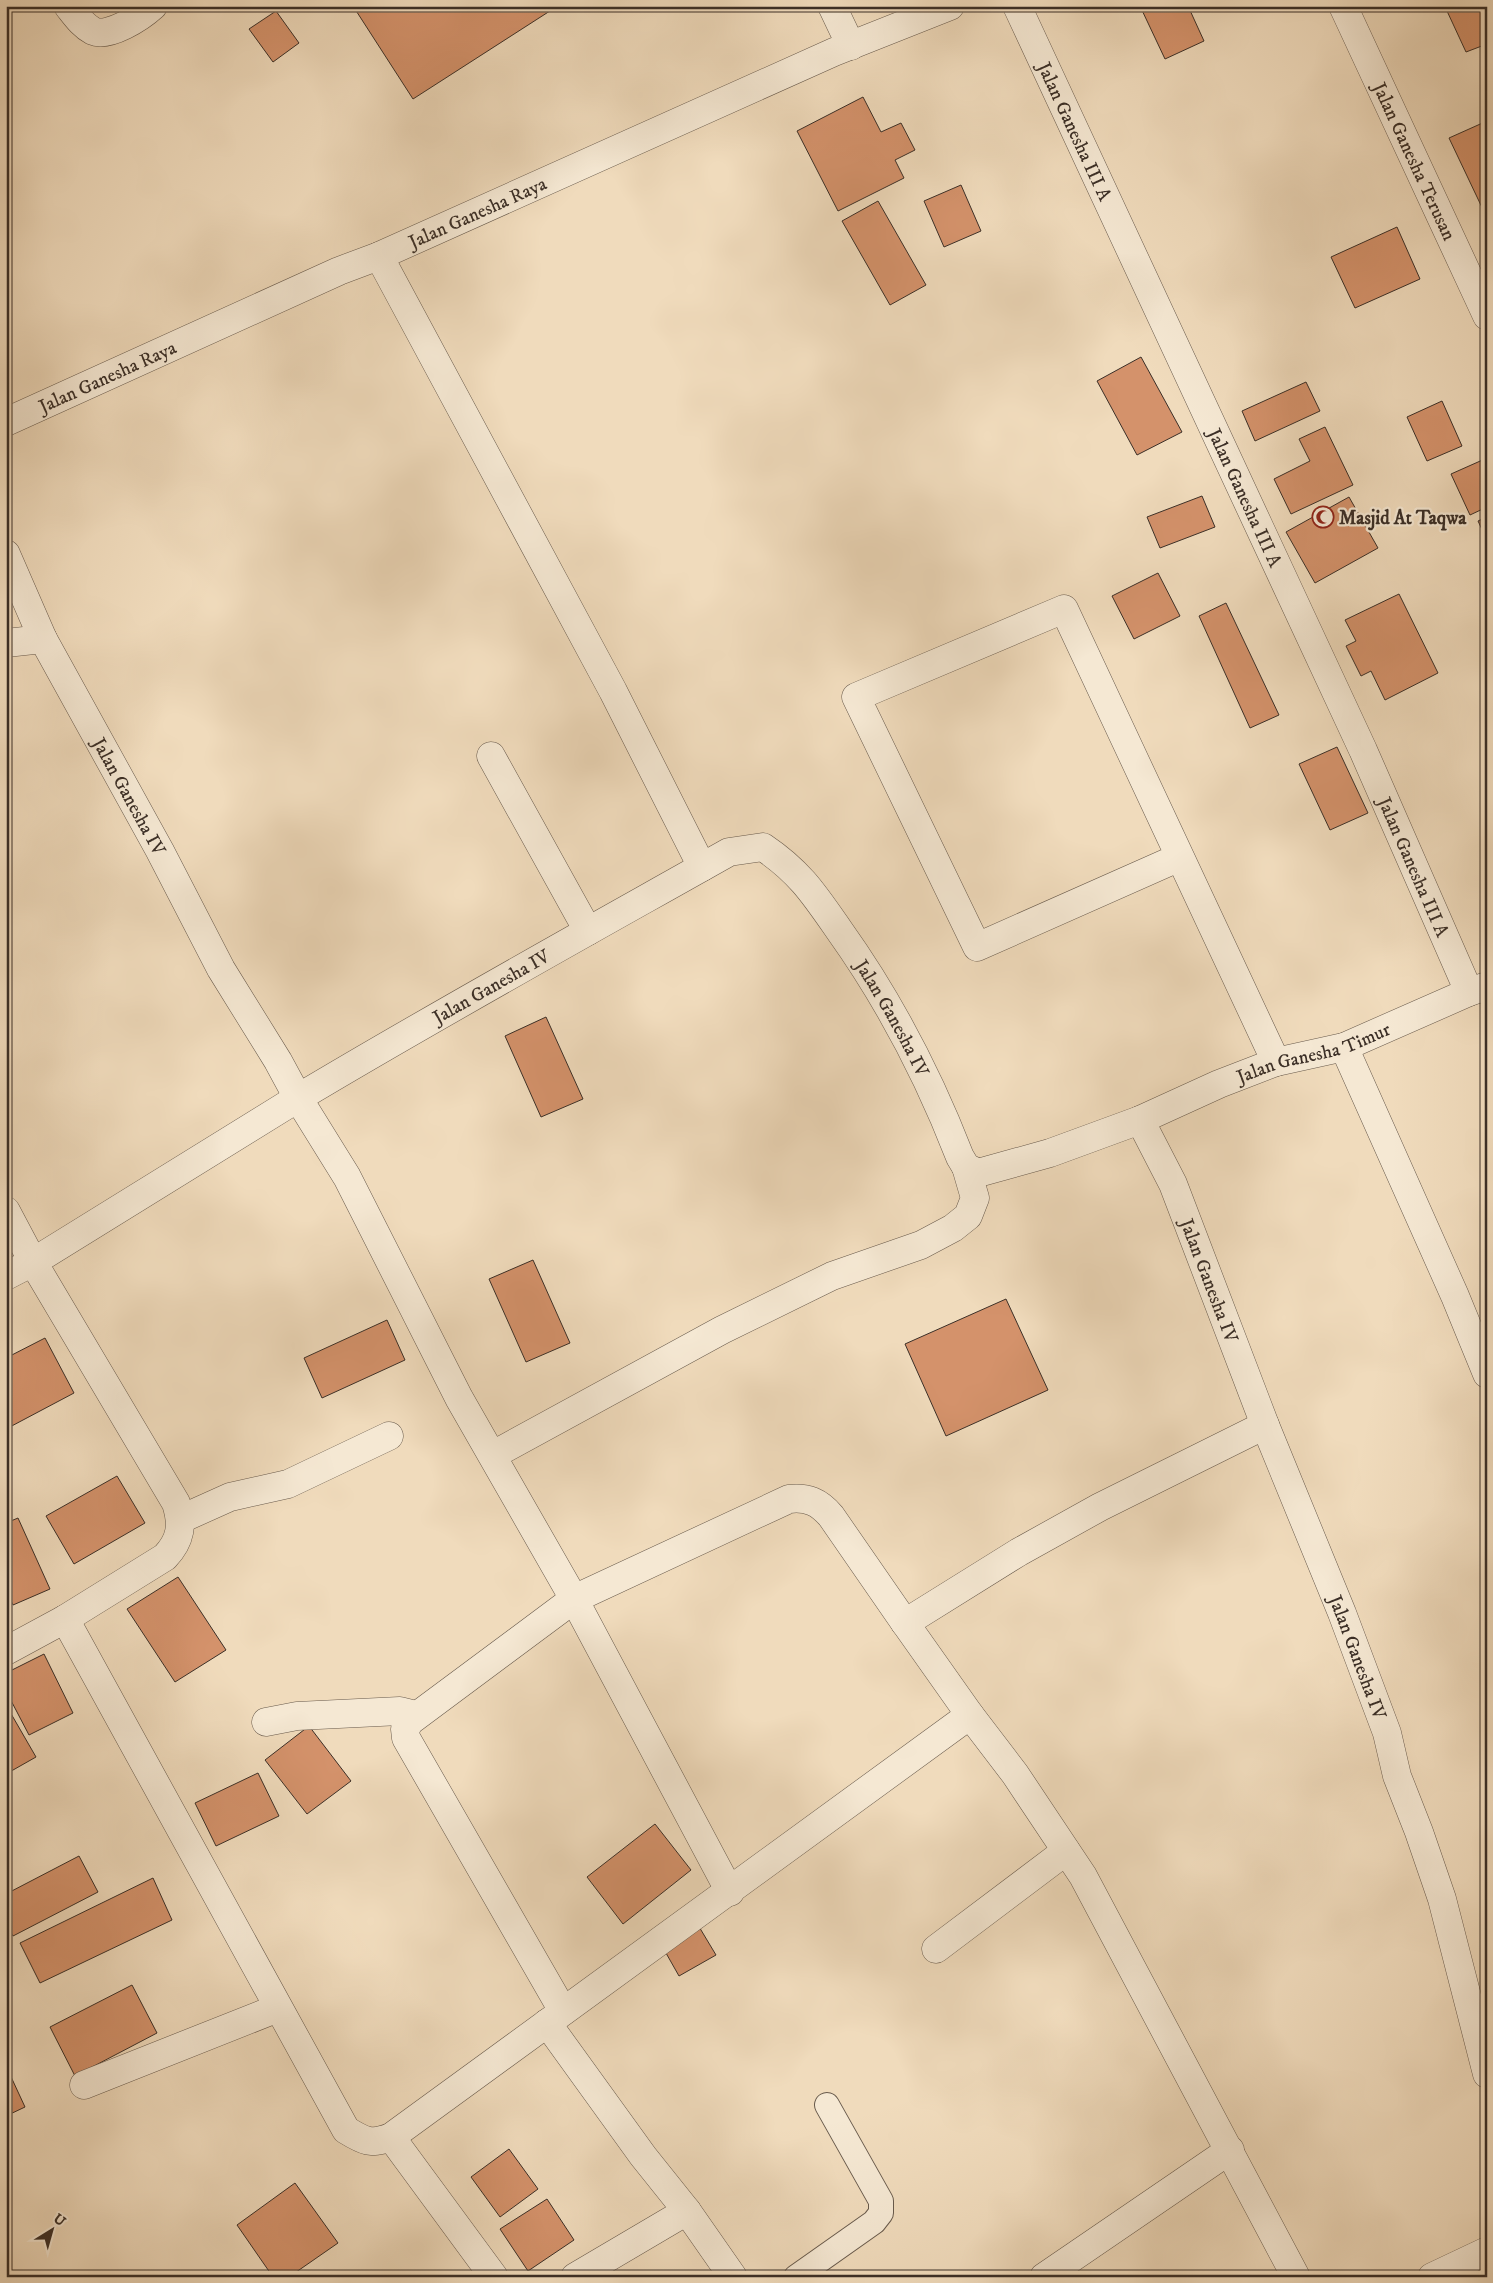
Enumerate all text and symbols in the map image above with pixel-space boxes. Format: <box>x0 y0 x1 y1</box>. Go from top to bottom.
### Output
street label: Jalan Ganesha III A <box>1031 57 1116 206</box>
street label: Jalan Ganesha Terusan <box>1366 77 1460 244</box>
street label: Jalan Ganesha Raya <box>404 172 550 255</box>
street label: Jalan Ganesha Raya <box>34 336 180 419</box>
street label: Jalan Ganesha III A <box>1201 423 1287 572</box>
mosque icon: Masjid At Taqwa <box>1311 505 1335 529</box>
place label: Masjid At Taqwa <box>1339 507 1467 531</box>
street label: Jalan Ganesha IV <box>86 732 170 860</box>
street label: Jalan Ganesha III A <box>1371 792 1454 942</box>
street label: Jalan Ganesha IV <box>427 945 555 1031</box>
street label: Jalan Ganesha IV <box>848 954 934 1081</box>
street label: Jalan Ganesha Timur <box>1232 1018 1394 1090</box>
street label: Jalan Ganesha IV <box>1174 1214 1243 1347</box>
street label: Jalan Ganesha IV <box>1322 1590 1391 1723</box>
north arrow <box>28 2206 78 2256</box>
text: U <box>49 2210 69 2231</box>

